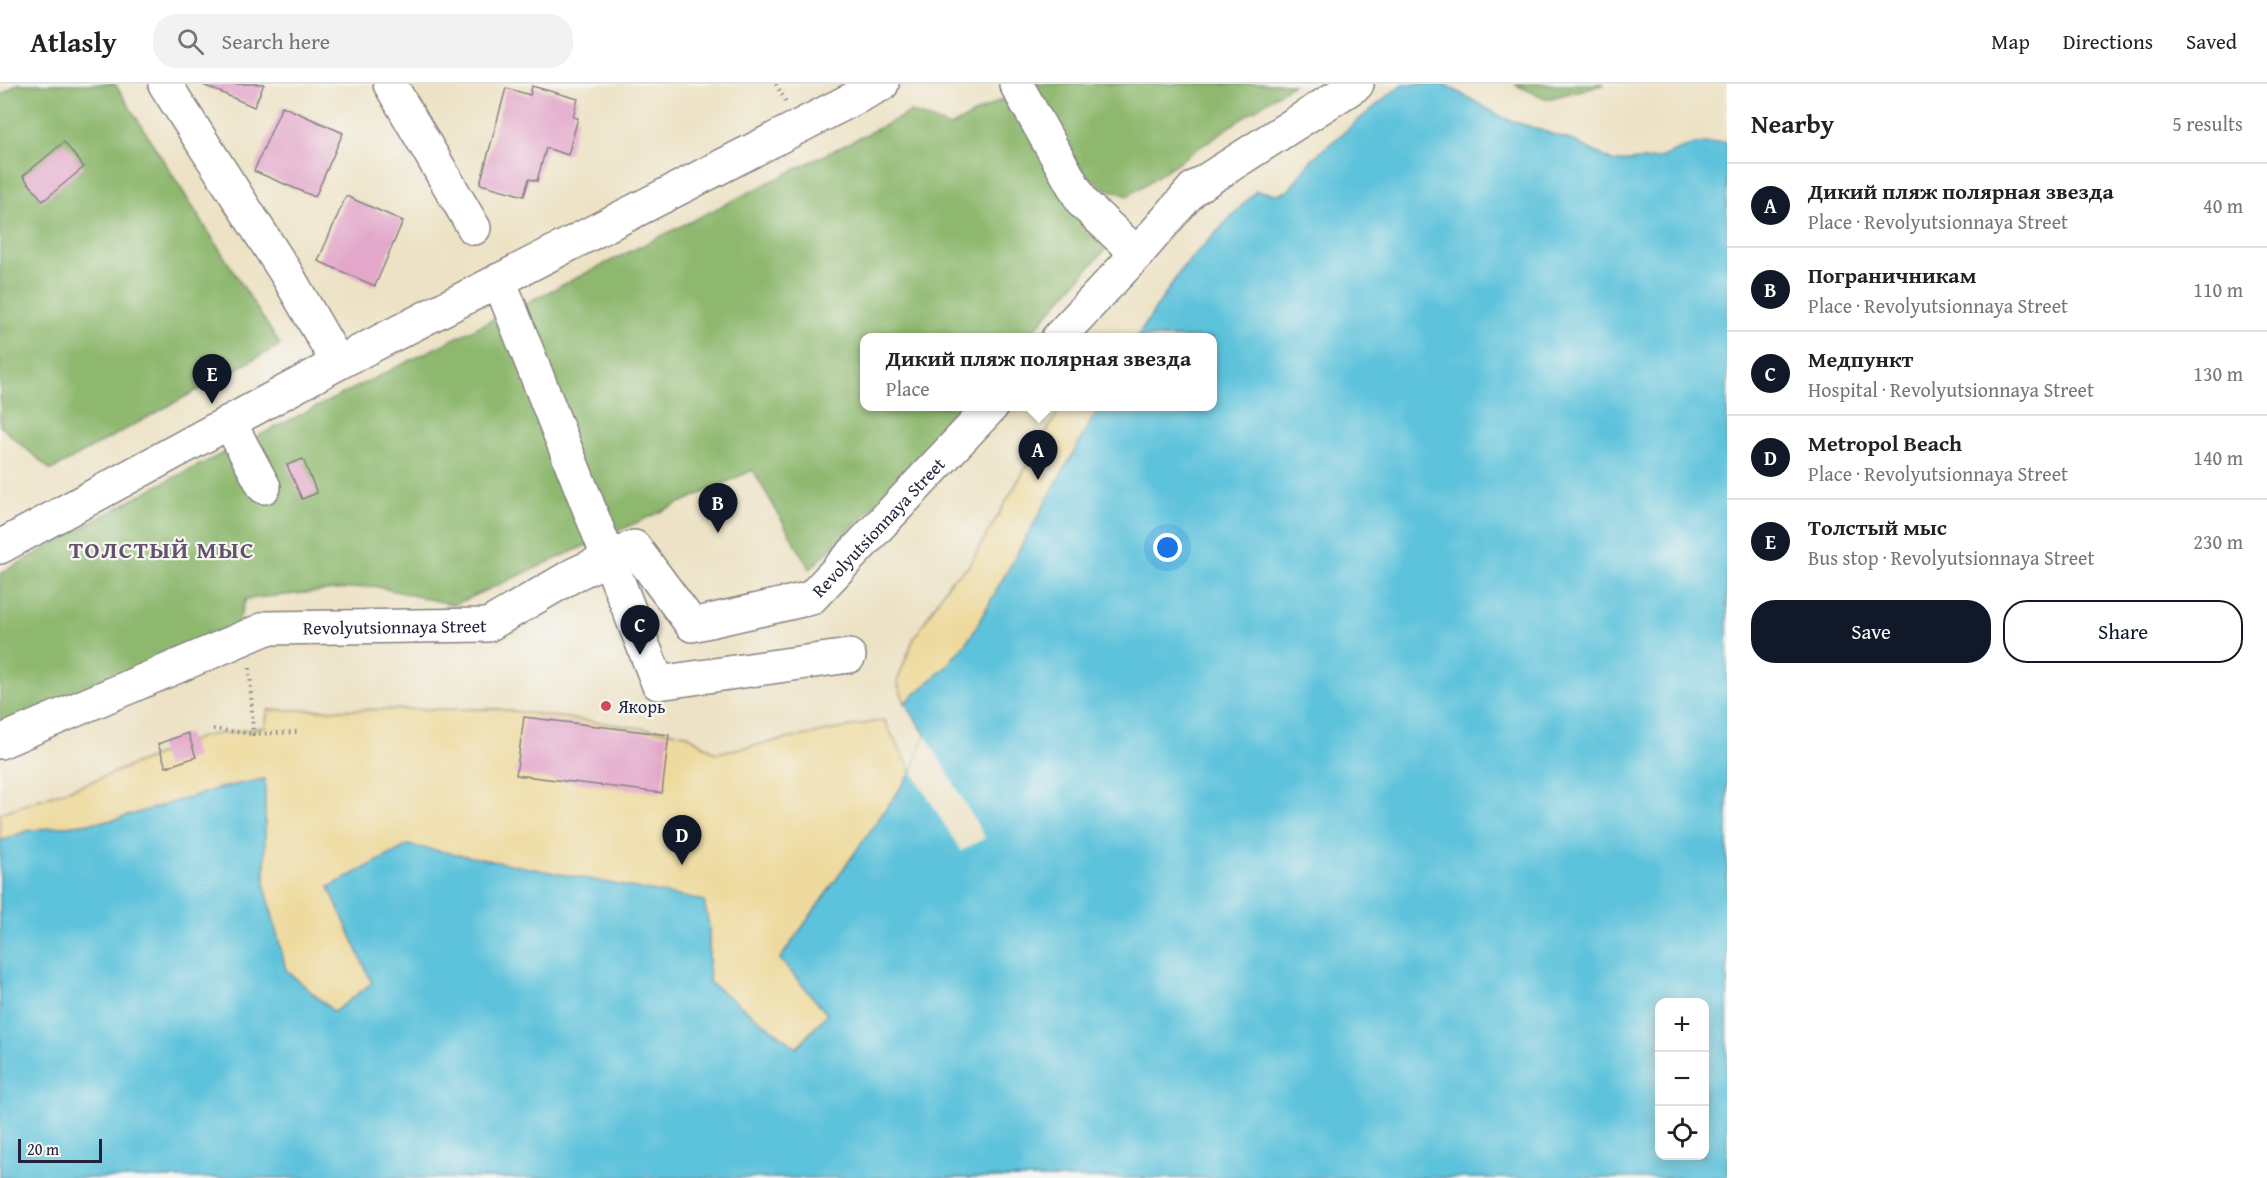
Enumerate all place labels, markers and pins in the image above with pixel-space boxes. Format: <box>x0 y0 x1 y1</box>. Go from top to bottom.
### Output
pin: E <box>192 354 232 404</box>
pin: A <box>1018 430 1058 480</box>
pin: B <box>698 484 738 533</box>
pin: C <box>620 606 660 655</box>
place label: Якорь <box>617 693 665 720</box>
marker: Якорь <box>599 699 613 713</box>
pin: D <box>662 816 702 865</box>

